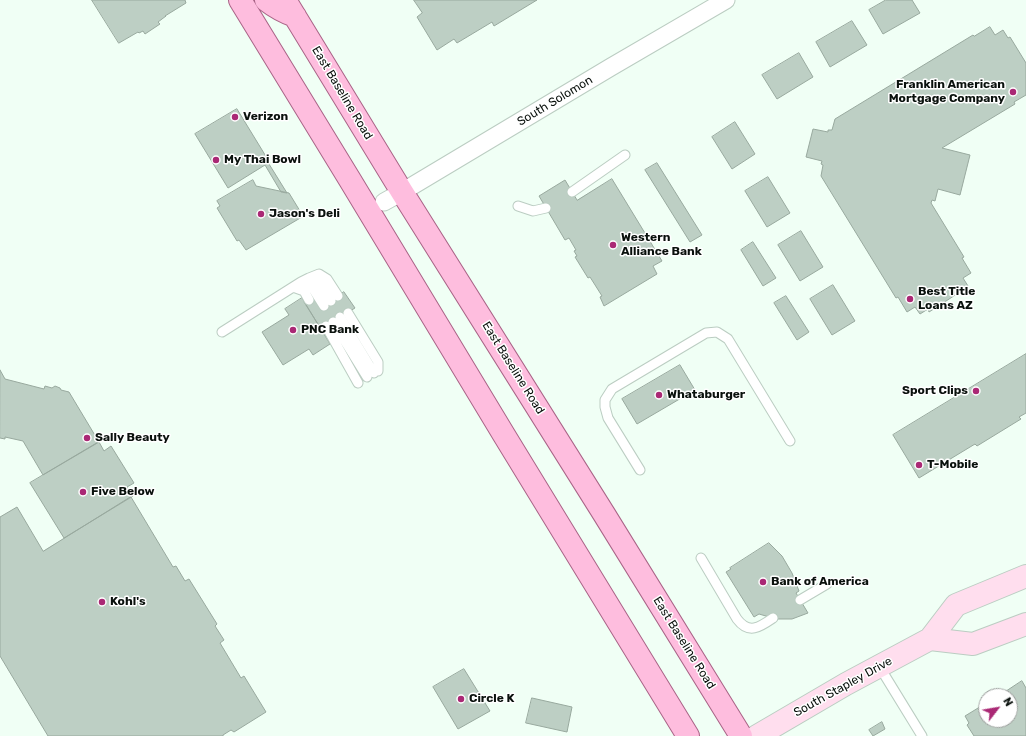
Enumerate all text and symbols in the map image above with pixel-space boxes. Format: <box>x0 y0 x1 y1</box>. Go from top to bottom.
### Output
street label: East Baseline Road <box>308 44 376 142</box>
street label: South Solomon <box>515 73 595 129</box>
place label: Franklin American Mortgage Company <box>889 78 1005 106</box>
marker: Franklin American Mortgage Company <box>1008 87 1018 97</box>
place label: Verizon <box>243 110 288 124</box>
marker: Verizon <box>230 112 240 122</box>
place label: My Thai Bowl <box>224 153 301 167</box>
marker: My Thai Bowl <box>211 155 221 165</box>
place label: Jason's Deli <box>269 207 340 221</box>
marker: Jason's Deli <box>256 209 266 219</box>
place label: Western Alliance Bank <box>621 231 702 259</box>
marker: Western Alliance Bank <box>608 240 618 250</box>
place label: Best Title Loans AZ <box>918 285 975 313</box>
marker: Best Title Loans AZ <box>905 294 915 304</box>
street label: East Baseline Road <box>479 319 547 417</box>
place label: PNC Bank <box>301 323 359 337</box>
marker: PNC Bank <box>288 325 298 335</box>
place label: Sport Clips <box>902 384 968 398</box>
marker: Sport Clips <box>971 386 981 396</box>
place label: Whataburger <box>667 388 745 402</box>
marker: Whataburger <box>654 390 664 400</box>
place label: Sally Beauty <box>95 431 170 445</box>
marker: Sally Beauty <box>82 433 92 443</box>
place label: T-Mobile <box>927 458 978 472</box>
marker: T-Mobile <box>914 460 924 470</box>
place label: Five Below <box>91 485 155 499</box>
marker: Five Below <box>78 487 88 497</box>
place label: Bank of America <box>771 575 869 589</box>
marker: Bank of America <box>758 577 768 587</box>
street label: East Baseline Road <box>650 594 718 692</box>
place label: Kohl's <box>110 595 146 609</box>
marker: Kohl's <box>97 597 107 607</box>
street label: South Stapley Drive <box>791 654 895 720</box>
north arrow <box>978 688 1018 728</box>
place label: Circle K <box>469 692 514 706</box>
marker: Circle K <box>456 694 466 704</box>
text: N <box>1000 695 1015 709</box>

